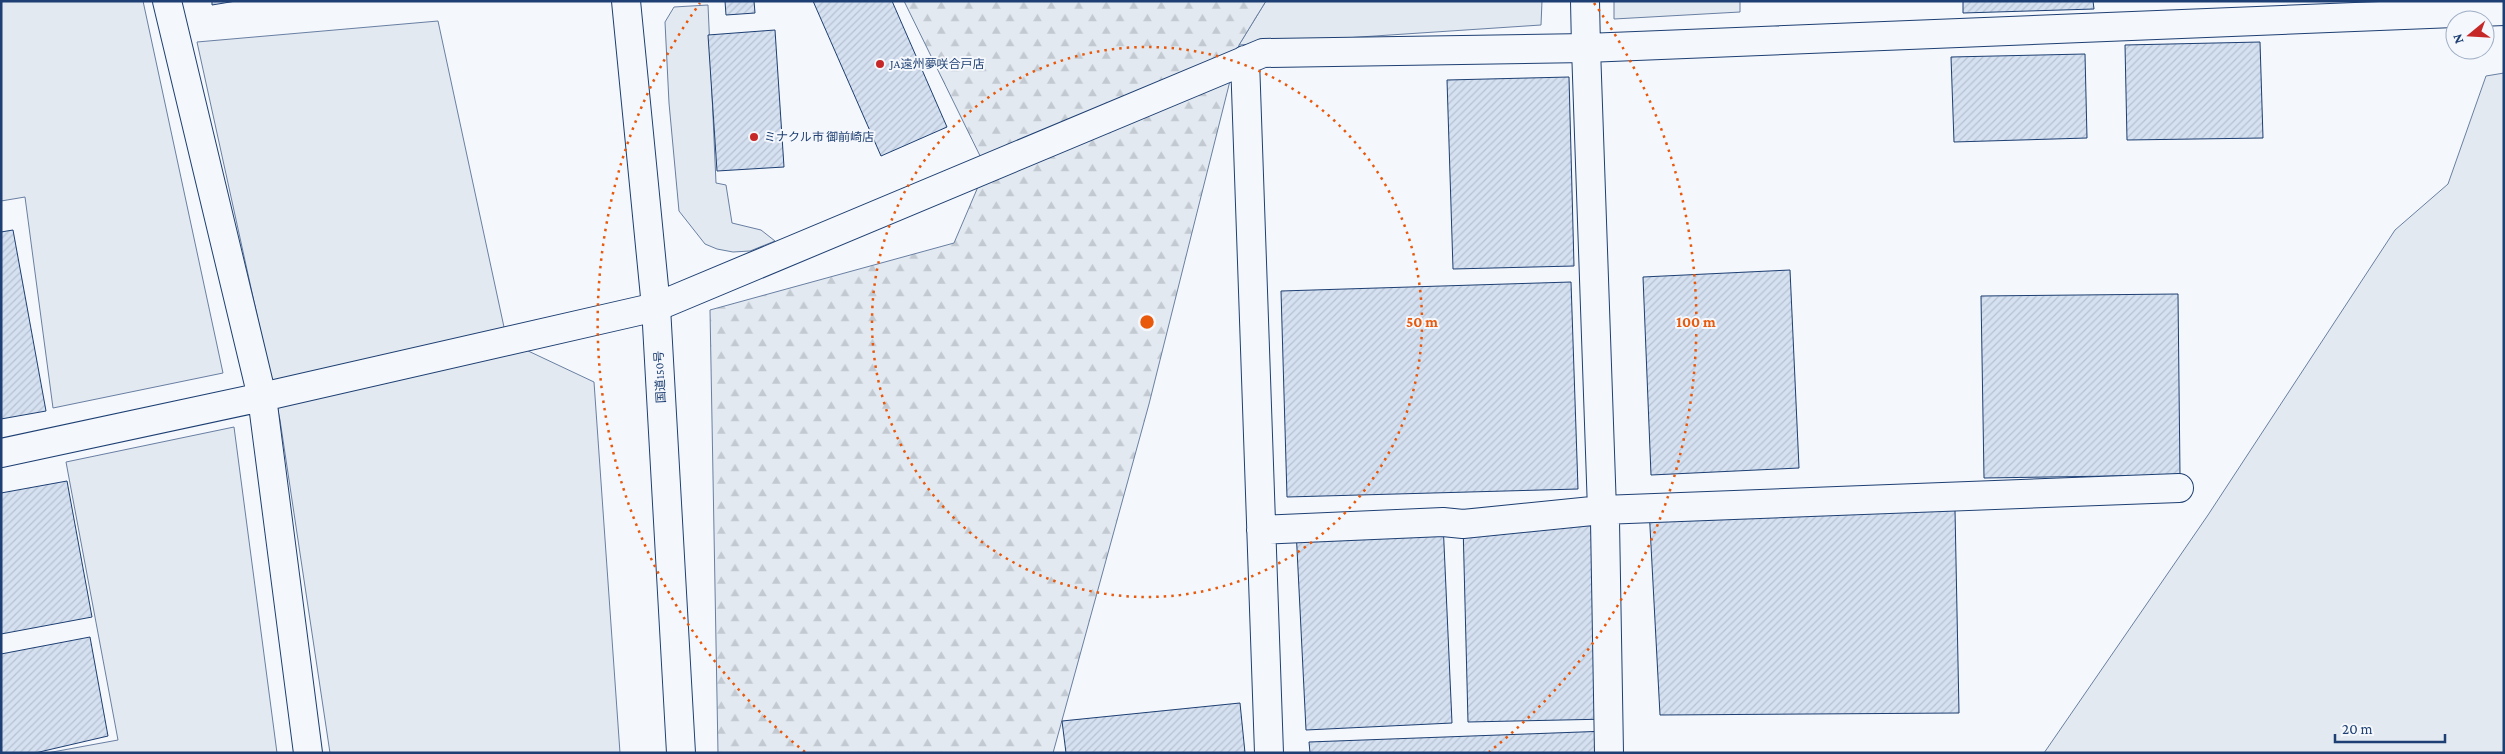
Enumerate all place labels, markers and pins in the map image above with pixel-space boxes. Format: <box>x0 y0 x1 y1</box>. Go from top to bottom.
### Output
place label: JA遠州夢咲合戸店 <box>889 57 984 71</box>
marker: JA遠州夢咲合戸店 <box>874 58 886 70</box>
place label: ミナクル市 御前崎店 <box>764 130 874 144</box>
marker: ミナクル市 御前崎店 <box>748 131 760 143</box>
centre of rings <box>1138 313 1156 331</box>

